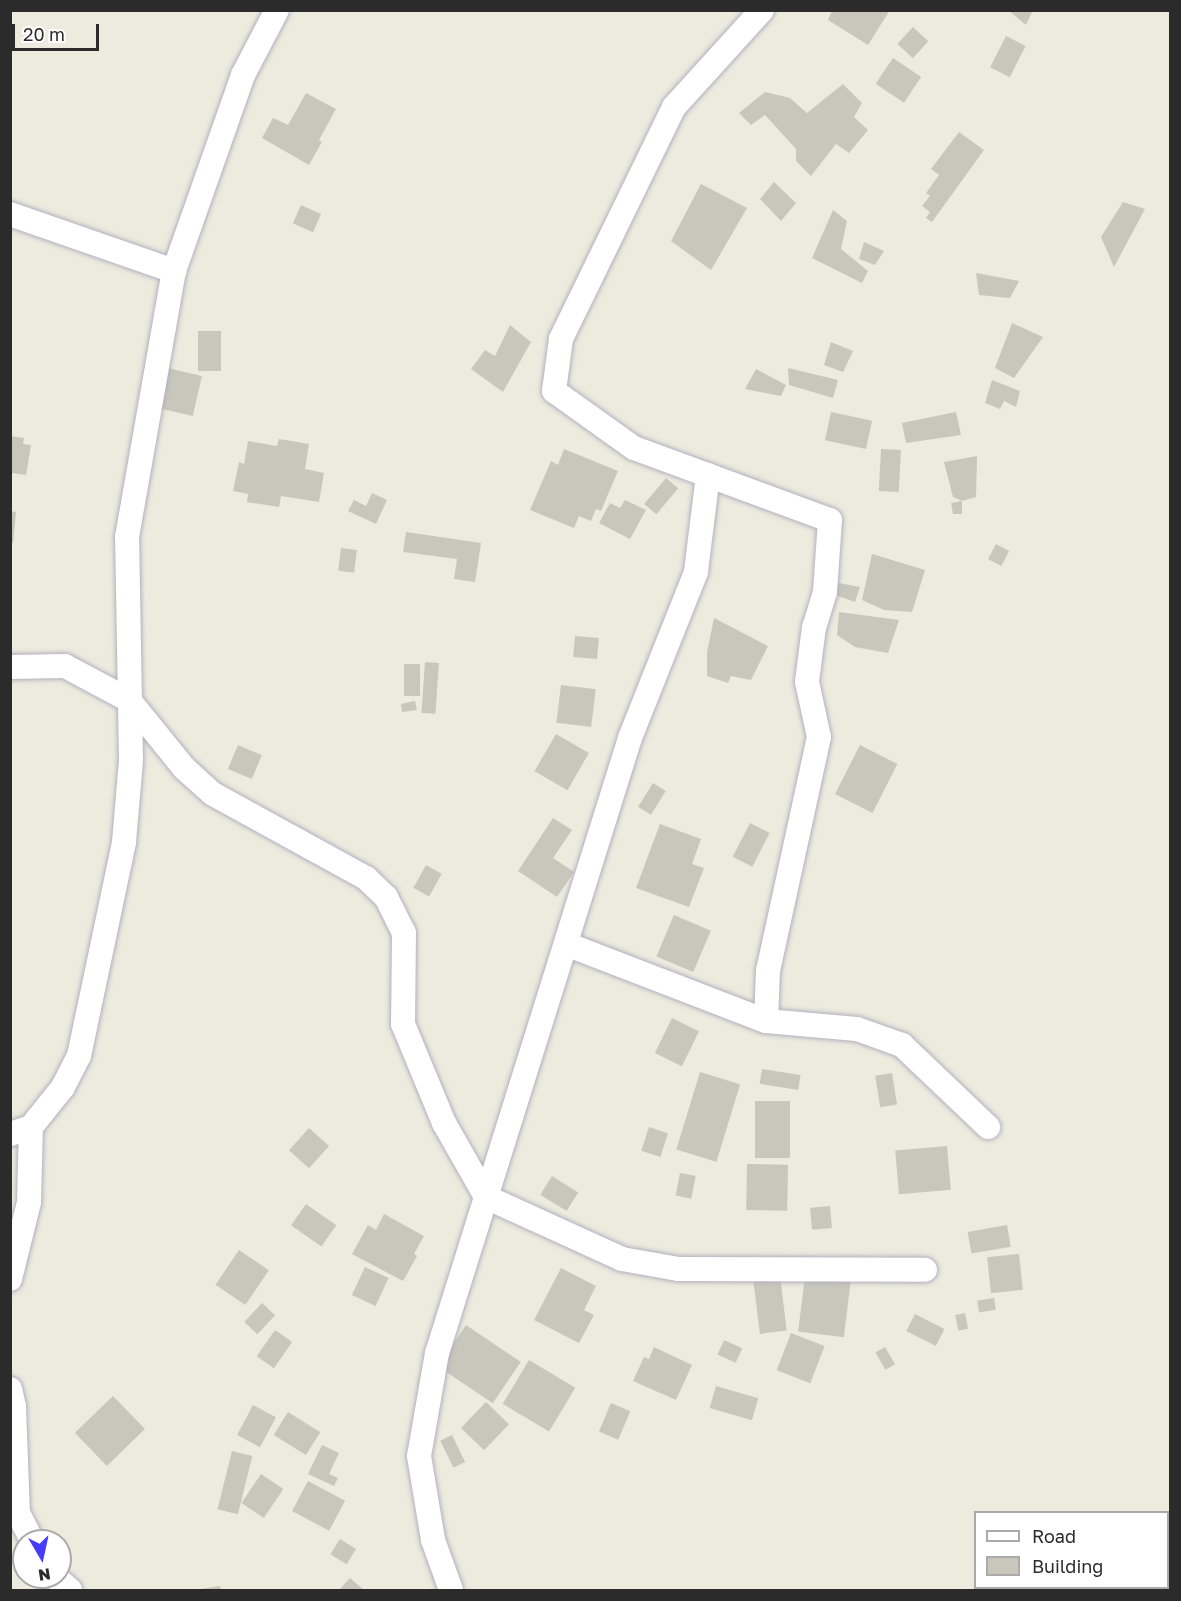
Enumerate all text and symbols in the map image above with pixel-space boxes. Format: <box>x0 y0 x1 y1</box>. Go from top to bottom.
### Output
scale bar <box>15 12 102 50</box>
text: 20 m <box>23 23 65 45</box>
legend <box>974 1511 1169 1589</box>
text: Road <box>1032 1525 1076 1547</box>
north arrow <box>12 1529 72 1589</box>
text: Building <box>1032 1555 1103 1577</box>
text: N <box>37 1564 52 1586</box>

